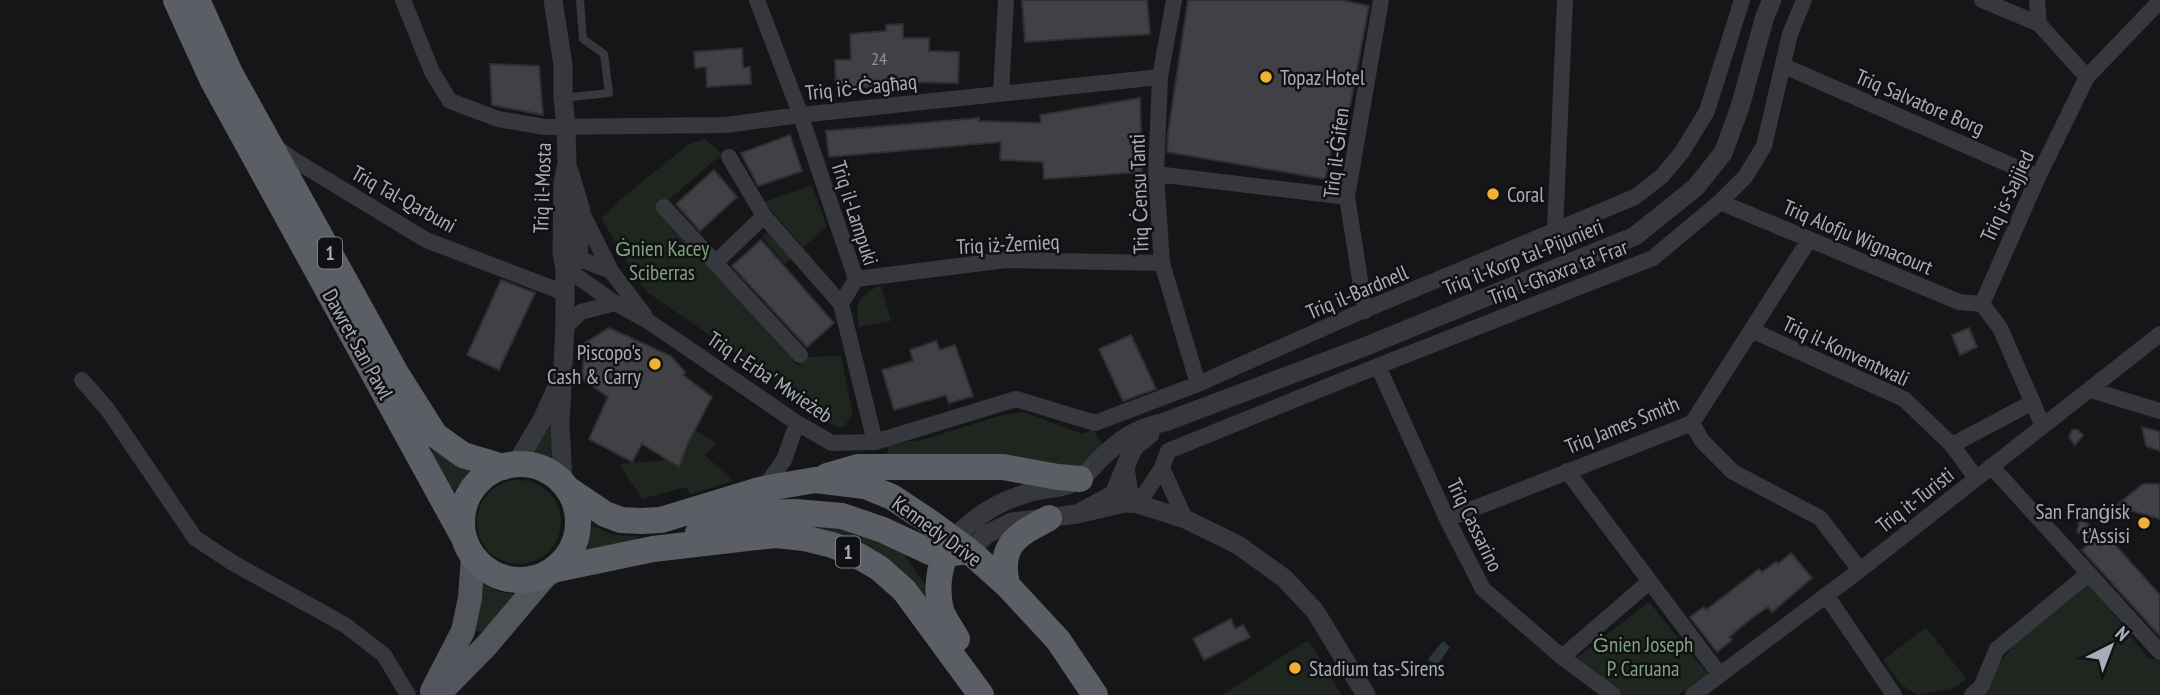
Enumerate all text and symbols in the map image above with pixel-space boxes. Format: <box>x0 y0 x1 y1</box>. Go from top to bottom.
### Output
house number: 24 <box>871 47 887 70</box>
street label: Triq Salvatore Borg <box>1851 63 1989 141</box>
place label: Topaz Hotel <box>1280 64 1365 91</box>
street label: Triq iċ-Ċagħaq <box>804 68 918 106</box>
marker: Topaz Hotel <box>1258 69 1274 85</box>
street label: Triq il-Ġifen <box>1317 106 1355 200</box>
street label: Triq Ċensu Tanti <box>1123 133 1155 255</box>
street label: Triq il-Mosta <box>527 142 557 234</box>
street label: Triq is-Sajjied <box>1974 146 2040 246</box>
street label: Triq il-Lampuki <box>825 157 885 269</box>
street label: Triq Tal-Qarbuni <box>347 159 461 239</box>
place label: Coral <box>1507 181 1544 208</box>
marker: Coral <box>1485 186 1501 202</box>
street label: Triq Alofju Wignacourt <box>1779 193 1937 281</box>
street label: Triq il-Korp tal-Pijunieri <box>1439 213 1607 301</box>
street label: Triq iż-Żernieq <box>956 228 1060 260</box>
street label: Triq l-Għaxra ta' Frar <box>1485 233 1632 311</box>
park label: Ġnien Kacey Sciberras <box>615 235 709 286</box>
road number: 1 <box>318 238 342 268</box>
street label: Triq il-Bardnell <box>1302 258 1412 325</box>
street label: Dawret San Pawl <box>317 284 399 404</box>
street label: Triq il-Konventwali <box>1778 310 1914 392</box>
street label: Triq l-Erba' Mwieżeb <box>702 325 838 429</box>
place label: Piscopo's Cash & Carry <box>547 339 641 390</box>
marker: Piscopo's Cash & Carry <box>647 356 663 372</box>
street label: Triq James Smith <box>1561 390 1683 460</box>
street label: Triq it-Turisti <box>1871 461 1959 539</box>
street label: Triq Cassarino <box>1441 474 1509 576</box>
street label: Kennedy Drive <box>887 489 987 573</box>
place label: San Franġisk t'Assisi <box>2035 498 2130 549</box>
marker: San Franġisk t'Assisi <box>2136 515 2152 531</box>
road number: 1 <box>836 537 860 568</box>
north arrow <box>2076 611 2146 681</box>
text: N <box>2111 621 2134 646</box>
park label: Ġnien Joseph P. Caruana <box>1593 631 1693 682</box>
place label: Stadium tas-Sirens <box>1309 655 1445 682</box>
marker: Stadium tas-Sirens <box>1287 660 1303 676</box>

